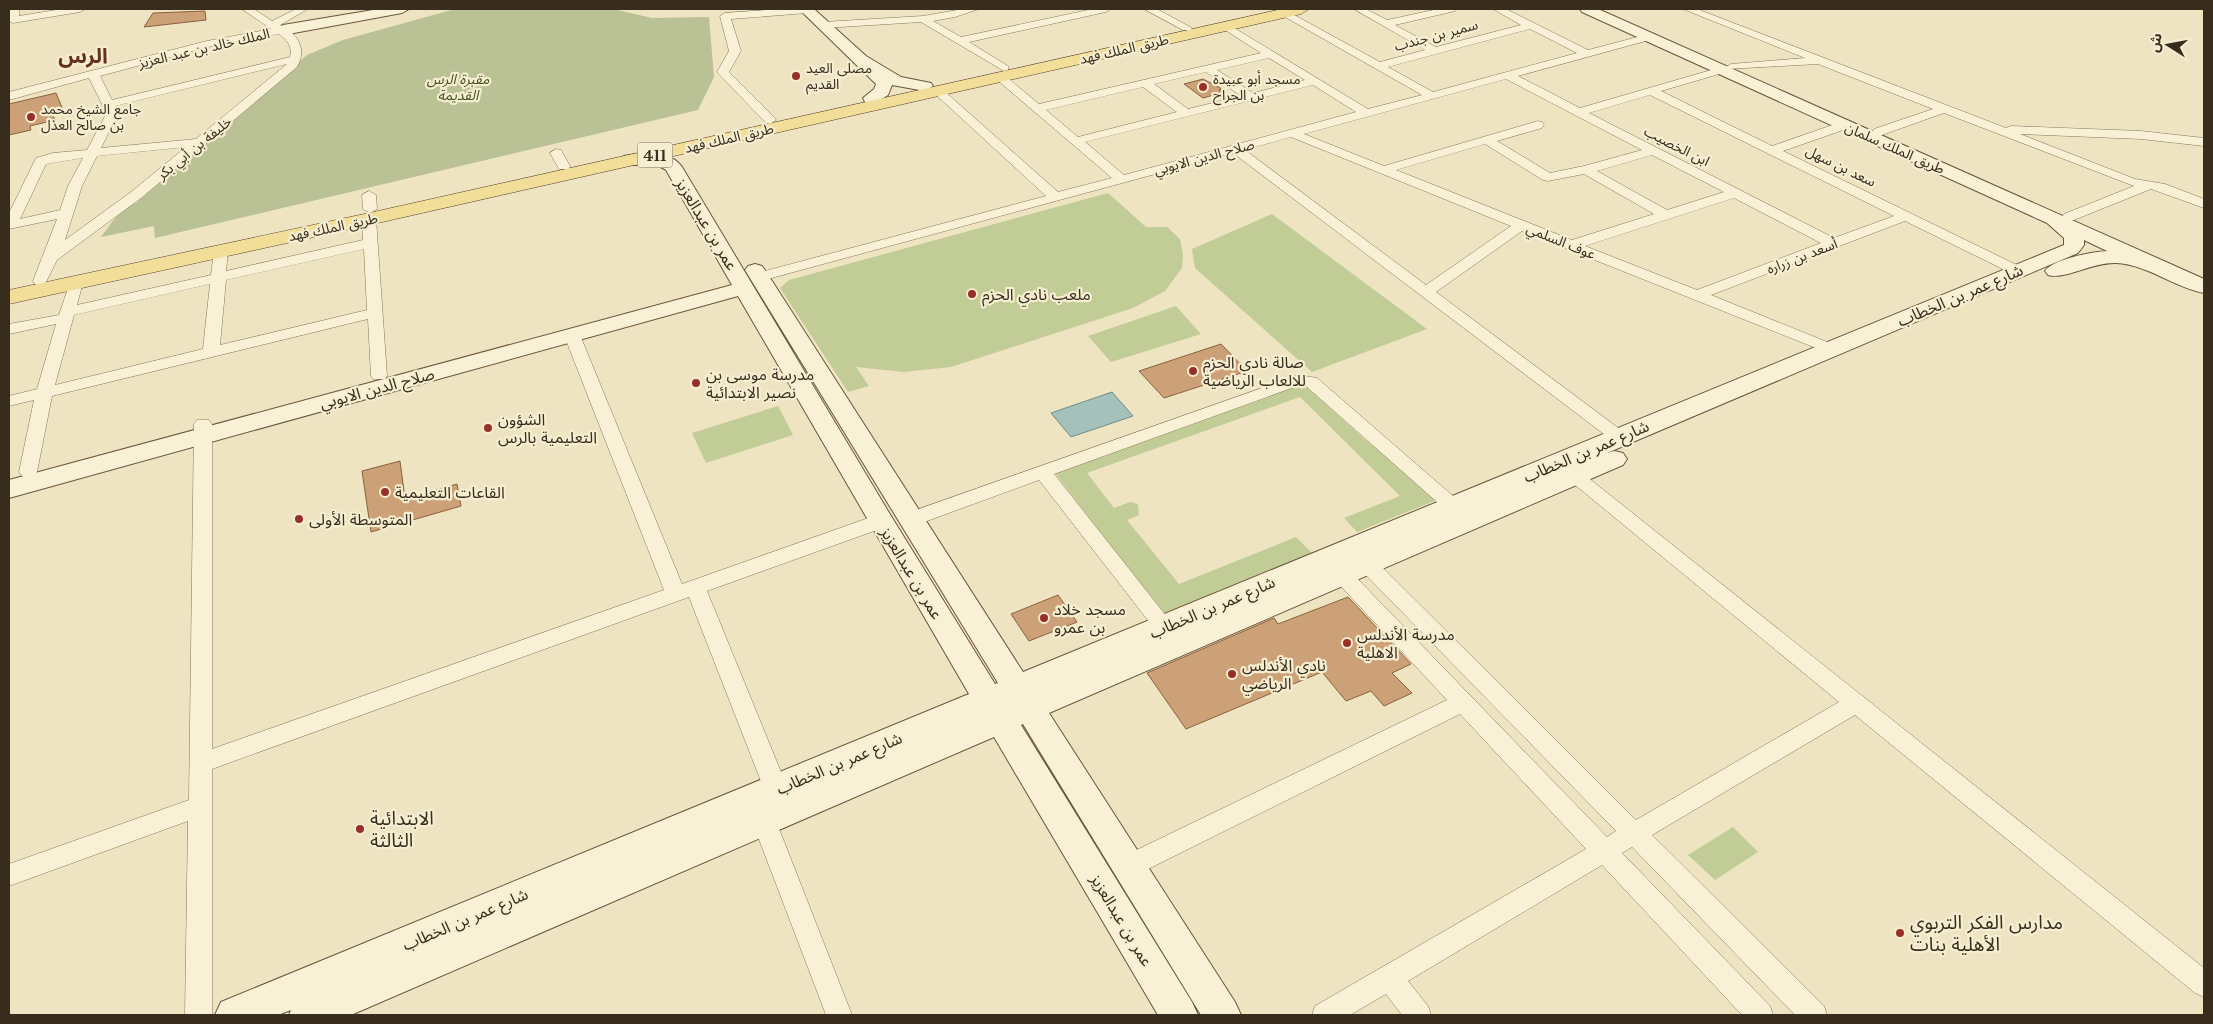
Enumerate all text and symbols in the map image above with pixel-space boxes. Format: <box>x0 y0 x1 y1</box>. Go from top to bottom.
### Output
street label: سمير بن جندب <box>1392 15 1480 55</box>
north arrow <box>2143 20 2193 70</box>
street label: الملك خالد بن عبد العزيز <box>136 24 271 72</box>
street label: طريق الملك فهد <box>1078 30 1171 69</box>
text: ش <box>2145 31 2166 54</box>
district label: الرس <box>58 43 108 69</box>
place label: مصلى العيد القديم <box>806 59 872 95</box>
park label: مقبرة الرس القديمة <box>427 70 490 104</box>
marker: مصلى العيد القديم <box>790 70 802 82</box>
place label: مسجد أبو عبيدة بن الجراح <box>1213 70 1301 106</box>
marker: مسجد أبو عبيدة بن الجراح <box>1197 81 1209 93</box>
place label: جامع الشيخ محمد بن صالح العذل <box>41 100 141 136</box>
marker: جامع الشيخ محمد بن صالح العذل <box>25 111 37 123</box>
street label: خليفة بن أبي بكر <box>152 112 237 186</box>
street label: طريق الملك سلمان <box>1842 118 1948 179</box>
street label: طريق الملك فهد <box>683 119 776 158</box>
street label: ابن الخصيب <box>1641 122 1713 170</box>
street label: صلاح الدين الايوبي <box>1152 135 1257 181</box>
street label: سعد بن سهل <box>1803 141 1879 191</box>
road number: 411 <box>638 142 672 168</box>
street label: عمر بن عبدالعزيز <box>671 173 742 274</box>
street label: طريق الملك فهد <box>287 209 380 246</box>
street label: عوف السلمي <box>1523 219 1598 265</box>
street label: أسعد بن زراره <box>1764 234 1840 278</box>
street label: شارع عمر بن الخطاب <box>1894 259 2027 333</box>
place label: ملعب نادي الحزم <box>982 284 1091 307</box>
marker: ملعب نادي الحزم <box>966 288 978 300</box>
place label: صالة نادي الحزم للالعاب الرياضية <box>1203 352 1306 390</box>
street label: صلاح الدين الايوبي <box>317 363 437 416</box>
place label: مدرسة موسى بن نصير الابتدائية <box>706 364 814 402</box>
marker: صالة نادي الحزم للالعاب الرياضية <box>1187 365 1199 377</box>
marker: مدرسة موسى بن نصير الابتدائية <box>690 377 702 389</box>
place label: الشؤون التعليمية بالرس <box>498 409 597 447</box>
street label: شارع عمر بن الخطاب <box>1520 415 1653 489</box>
marker: الشؤون التعليمية بالرس <box>482 422 494 434</box>
place label: القاعات التعليمية <box>395 482 505 502</box>
marker: القاعات التعليمية <box>379 486 391 498</box>
place label: المتوسطة الأولى <box>309 509 412 529</box>
marker: المتوسطة الأولى <box>293 513 305 525</box>
street label: عمر بن عبدالعزيز <box>876 522 947 623</box>
street label: شارع عمر بن الخطاب <box>1146 571 1279 645</box>
place label: مسجد خلاد بن عمرو <box>1054 599 1126 637</box>
marker: مسجد خلاد بن عمرو <box>1038 612 1050 624</box>
place label: مدرسة الأندلس الاهلية <box>1357 624 1455 662</box>
marker: مدرسة الأندلس الاهلية <box>1341 637 1353 649</box>
place label: نادي الأندلس الرياضي <box>1242 655 1326 696</box>
marker: نادي الأندلس الرياضي <box>1226 668 1238 680</box>
street label: شارع عمر بن الخطاب <box>773 727 906 801</box>
place label: الابتدائية الثالثة <box>370 807 434 852</box>
marker: الابتدائية الثالثة <box>354 823 366 835</box>
street label: عمر بن عبدالعزيز <box>1086 869 1157 970</box>
street label: شارع عمر بن الخطاب <box>399 883 532 957</box>
place label: مدارس الفكر التربوي الأهلية بنات <box>1910 911 2063 956</box>
marker: مدارس الفكر التربوي الأهلية بنات <box>1894 927 1906 939</box>

